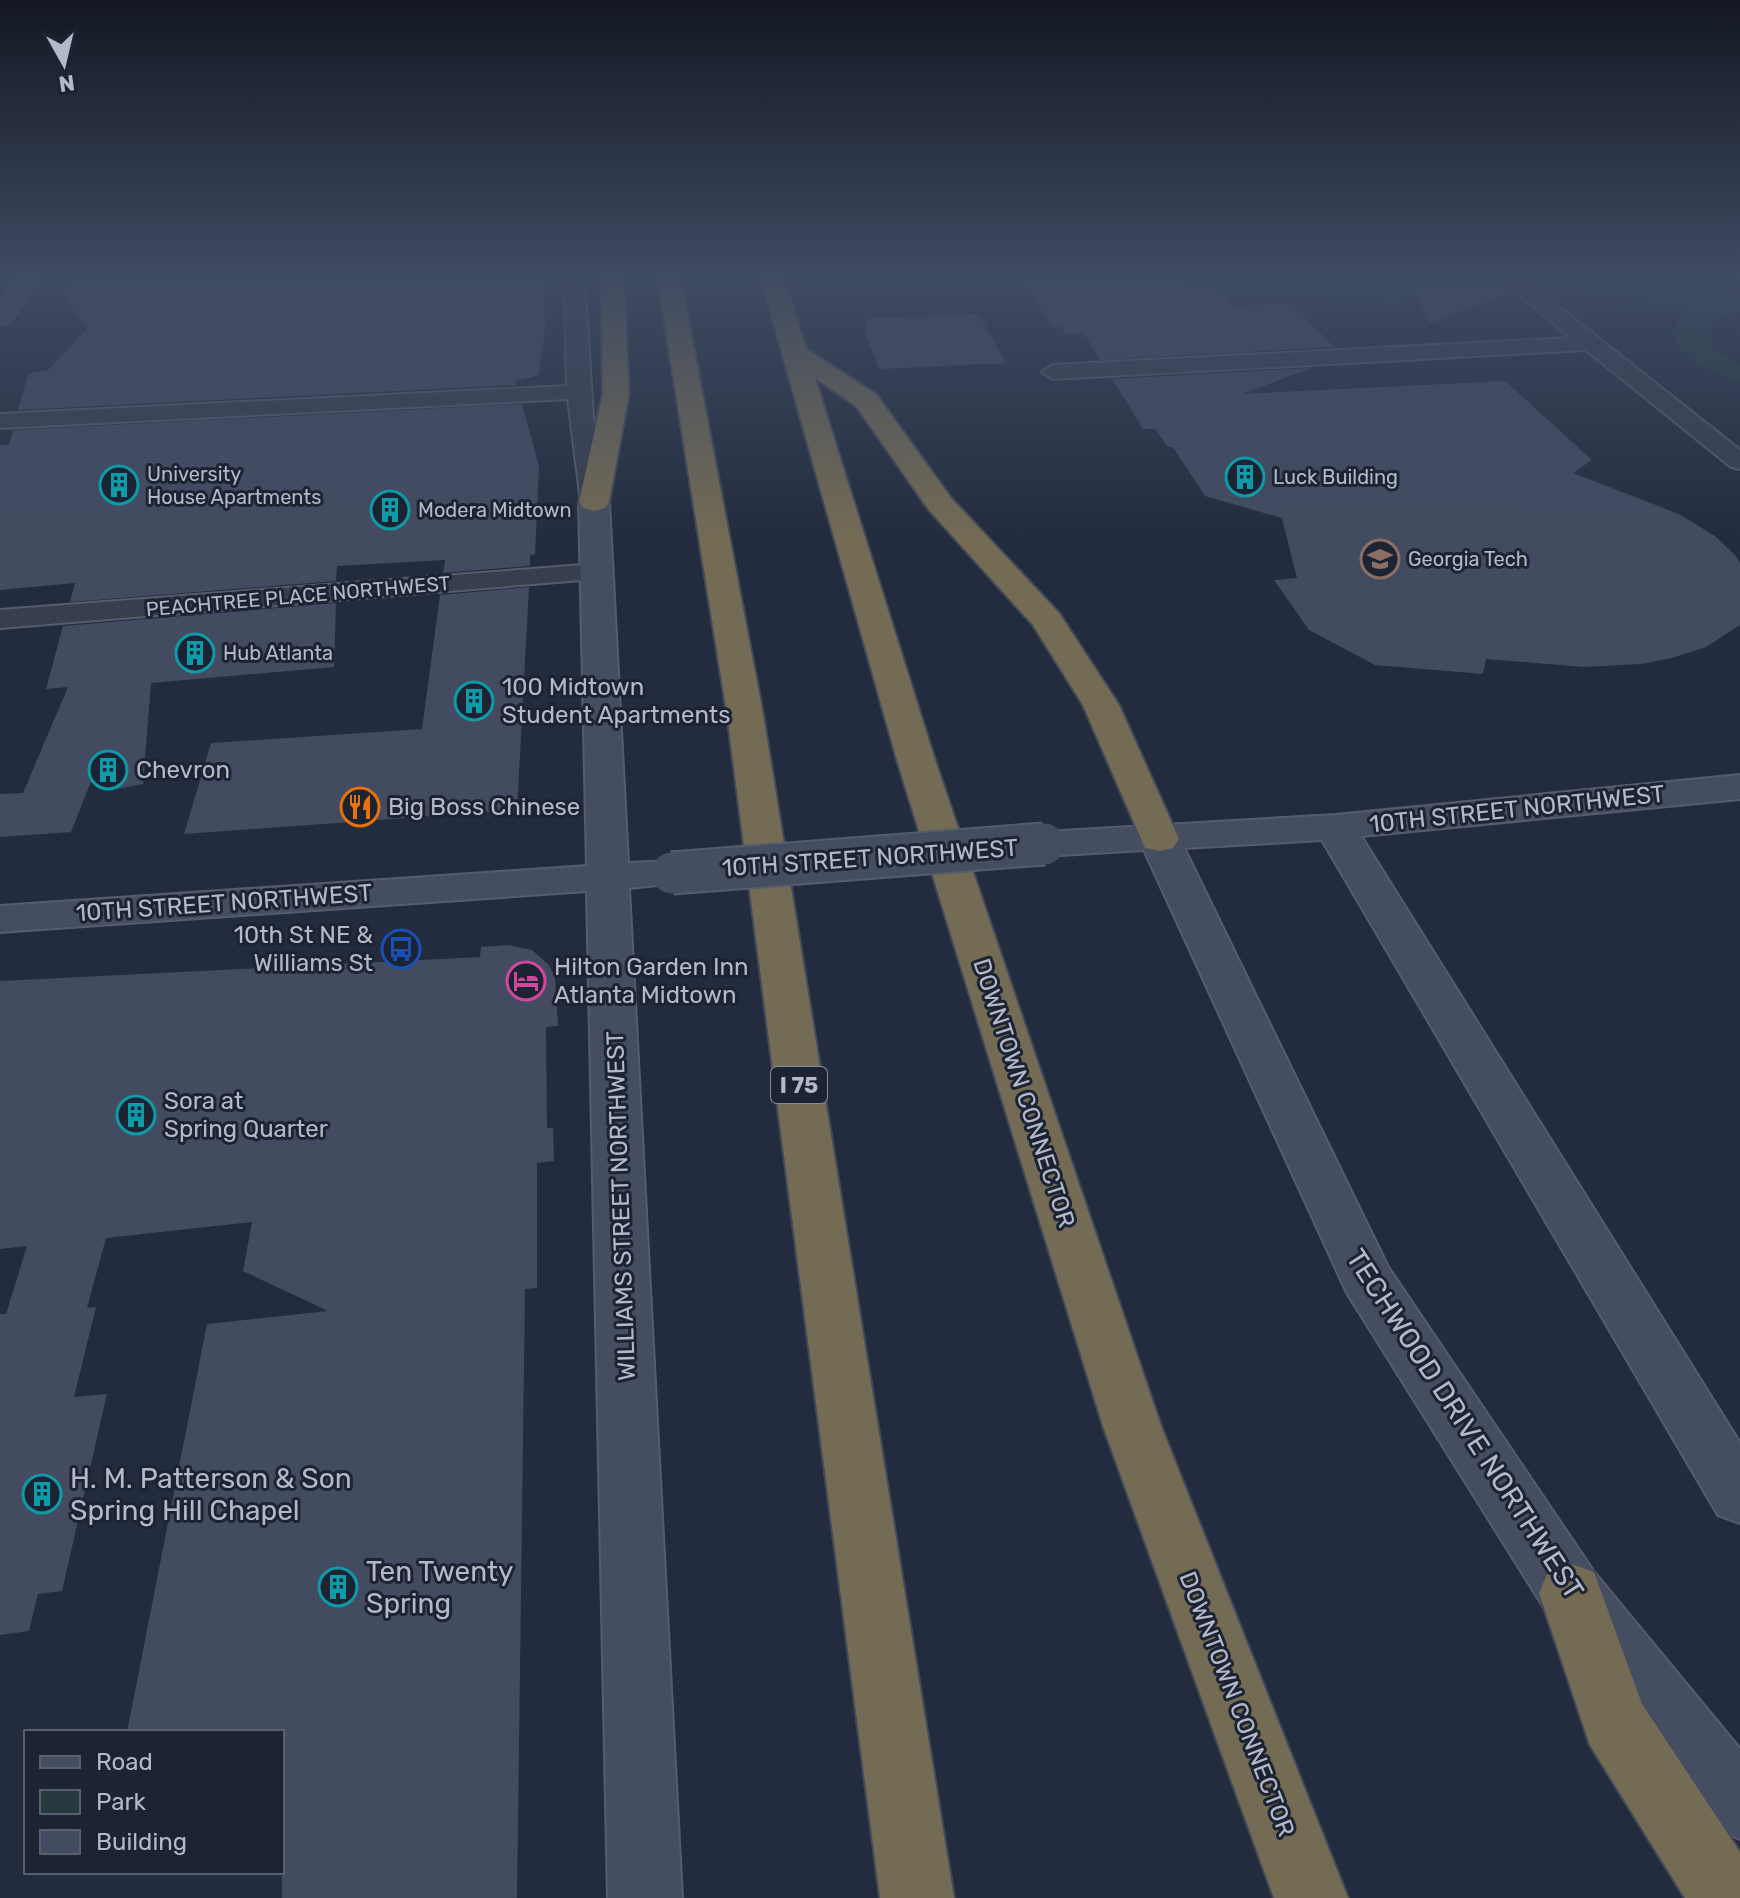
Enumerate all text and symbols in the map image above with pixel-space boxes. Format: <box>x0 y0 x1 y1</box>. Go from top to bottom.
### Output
north arrow <box>24 24 104 104</box>
text: N <box>57 69 76 98</box>
building icon: Luck Building <box>1224 456 1266 498</box>
place label: University House Apartments <box>147 462 321 509</box>
building icon: University House Apartments <box>98 464 140 506</box>
place label: Luck Building <box>1273 465 1398 489</box>
building icon: Modera Midtown <box>369 489 411 531</box>
place label: Modera Midtown <box>418 498 572 522</box>
school or university icon: Georgia Tech <box>1359 538 1401 580</box>
place label: Georgia Tech <box>1408 547 1528 571</box>
street label: PEACHTREE PLACE NORTHWEST <box>145 571 452 621</box>
building icon: Hub Atlanta <box>174 632 216 674</box>
place label: Hub Atlanta <box>223 641 333 665</box>
place label: 100 Midtown Student Apartments <box>502 673 730 729</box>
building icon: 100 Midtown Student Apartments <box>453 680 495 722</box>
building icon: Chevron <box>87 749 129 791</box>
place label: Chevron <box>136 756 230 784</box>
street label: 10TH STREET NORTHWEST <box>1368 780 1666 838</box>
restaurant icon: Big Boss Chinese <box>339 786 381 828</box>
place label: Big Boss Chinese <box>388 793 580 821</box>
street label: 10TH STREET NORTHWEST <box>721 834 1019 882</box>
street label: 10TH STREET NORTHWEST <box>75 879 373 927</box>
place label: 10th St NE & Williams St <box>234 921 373 977</box>
bus stop icon: 10th St NE & Williams St <box>380 928 422 970</box>
place label: Hilton Garden Inn Atlanta Midtown <box>554 953 749 1009</box>
street label: DOWNTOWN CONNECTOR <box>967 955 1081 1231</box>
hotel icon: Hilton Garden Inn Atlanta Midtown <box>505 960 547 1002</box>
street label: WILLIAMS STREET NORTHWEST <box>601 1031 641 1381</box>
road number: I 75 <box>771 1067 827 1103</box>
place label: Sora at Spring Quarter <box>164 1087 328 1143</box>
building icon: Sora at Spring Quarter <box>115 1094 157 1136</box>
street label: TECHWOOD DRIVE NORTHWEST <box>1339 1243 1591 1605</box>
place label: H. M. Patterson & Son Spring Hill Chapel <box>70 1462 352 1527</box>
building icon: H. M. Patterson & Son Spring Hill Chapel <box>21 1473 63 1515</box>
place label: Ten Twenty Spring <box>366 1555 513 1620</box>
building icon: Ten Twenty Spring <box>317 1566 359 1608</box>
street label: DOWNTOWN CONNECTOR <box>1174 1568 1300 1840</box>
legend <box>24 1730 284 1874</box>
text: Road <box>96 1748 153 1776</box>
text: Park <box>96 1788 147 1816</box>
text: Building <box>96 1828 187 1856</box>

